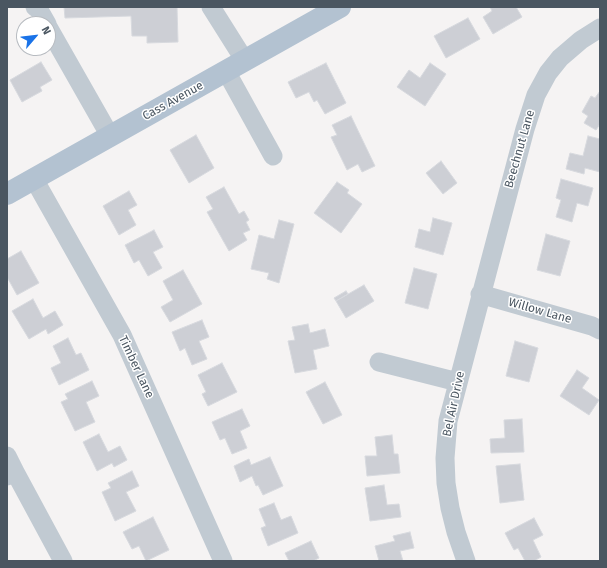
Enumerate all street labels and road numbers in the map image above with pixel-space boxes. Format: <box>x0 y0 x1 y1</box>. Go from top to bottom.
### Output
street label: Cass Avenue <box>140 78 206 124</box>
street label: Beechnut Lane <box>502 108 538 190</box>
street label: Willow Lane <box>507 295 573 327</box>
street label: Timber Lane <box>115 333 157 401</box>
street label: Bel Air Drive <box>440 370 468 438</box>

